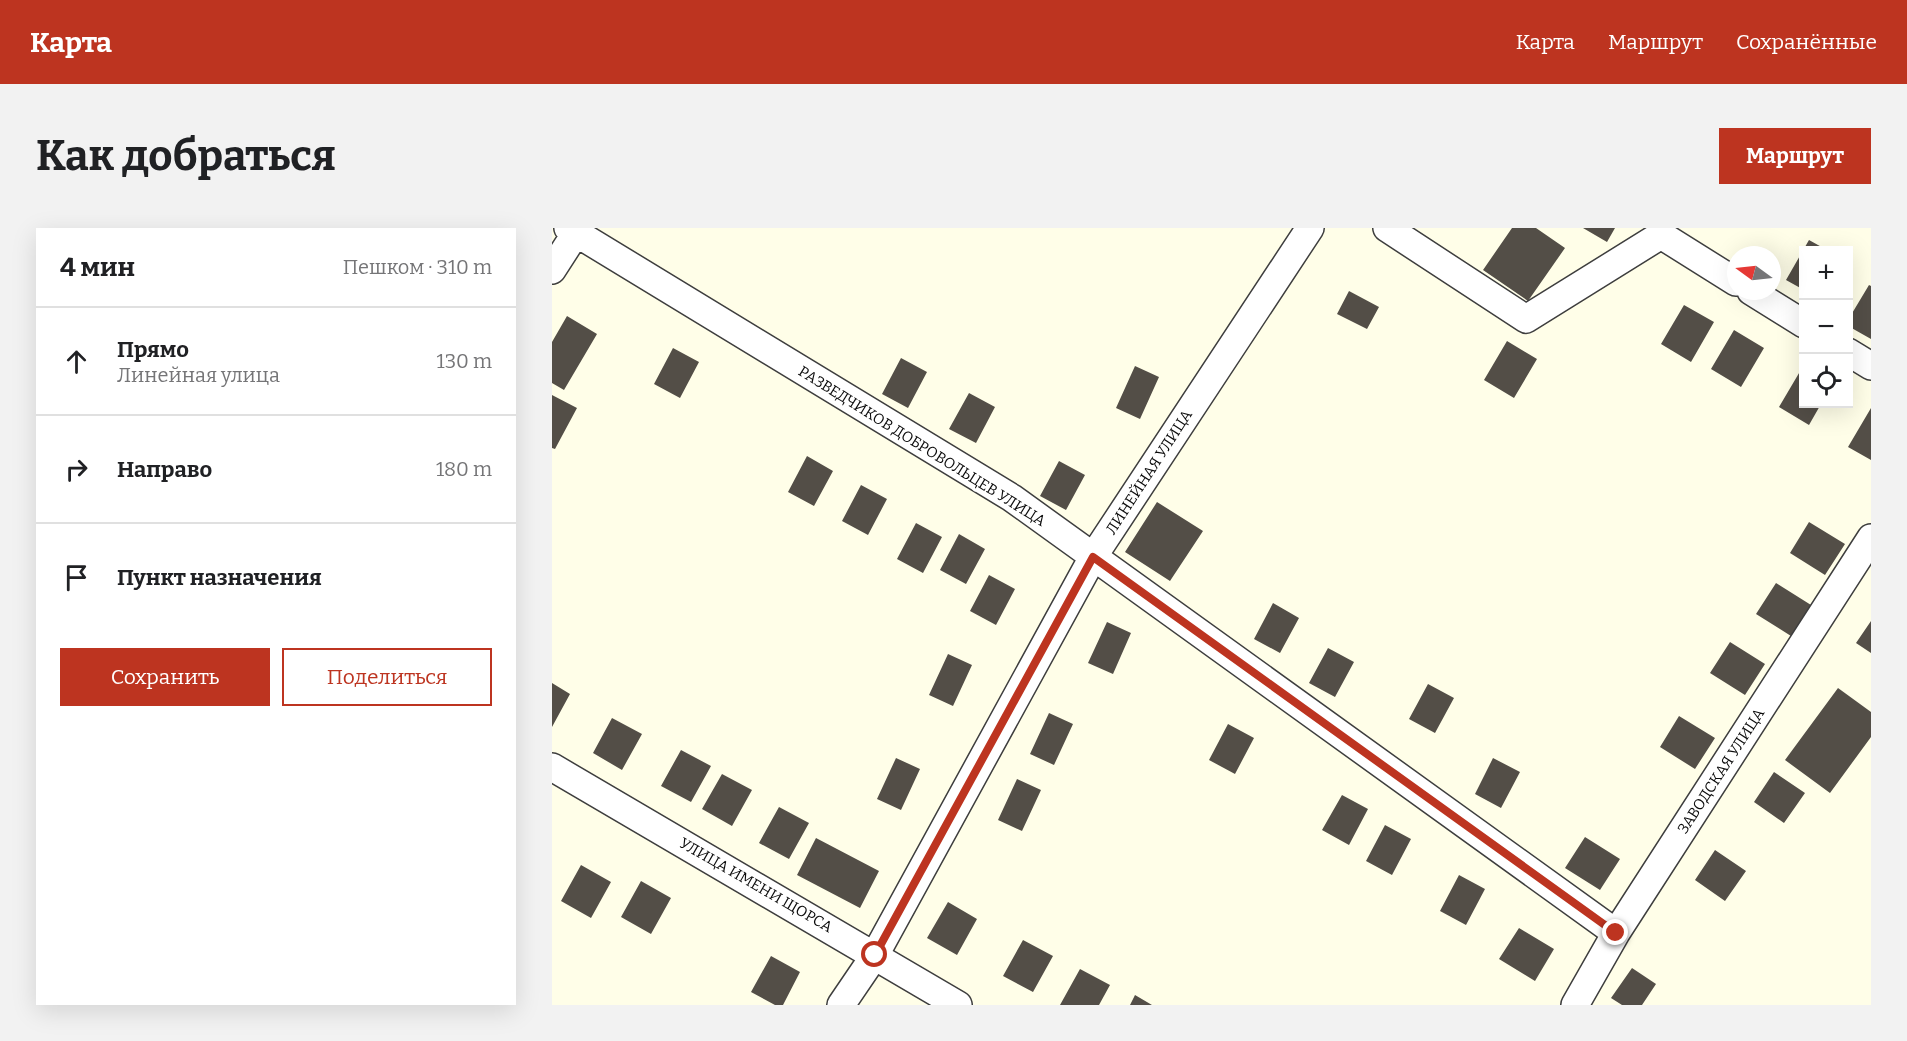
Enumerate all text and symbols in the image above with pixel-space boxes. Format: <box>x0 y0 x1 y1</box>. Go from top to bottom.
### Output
text: Карта <box>30 26 112 59</box>
text: Карта <box>1516 29 1575 55</box>
text: Маршрут <box>1608 29 1703 55</box>
text: Сохранённые <box>1736 29 1877 55</box>
button: Маршрут <box>1719 128 1871 184</box>
text: Как добраться <box>36 131 336 181</box>
north arrow <box>1727 246 1781 300</box>
map controls <box>1799 246 1853 408</box>
button: + <box>1799 246 1853 300</box>
text: 4 мин <box>60 252 135 283</box>
text: Пешком · 310 m <box>343 255 492 279</box>
button: − <box>1799 300 1853 354</box>
text: Прямо <box>117 336 189 363</box>
icon: ahead <box>60 345 93 378</box>
text: 130 m <box>437 349 492 373</box>
button: locate <box>1799 354 1853 408</box>
street label: РАЗВЕДЧИКОВ ДОБРОВОЛЬЦЕВ УЛИЦА <box>795 362 1049 530</box>
text: Линейная улица <box>117 363 280 387</box>
street label: ЛИНЕЙНАЯ УЛИЦА <box>1102 406 1196 538</box>
icon: right <box>60 453 93 486</box>
text: Направо <box>117 456 212 483</box>
text: 180 m <box>436 457 492 481</box>
icon: arrive <box>60 561 93 594</box>
text: Пункт назначения <box>117 564 322 591</box>
button: Сохранить <box>60 648 270 706</box>
button: Поделиться <box>282 648 492 706</box>
street label: ЗАВОДСКАЯ УЛИЦА <box>1674 705 1768 837</box>
street label: УЛИЦА ИМЕНИ ЩОРСА <box>676 834 836 936</box>
route end <box>1602 919 1628 945</box>
route start <box>861 941 887 967</box>

